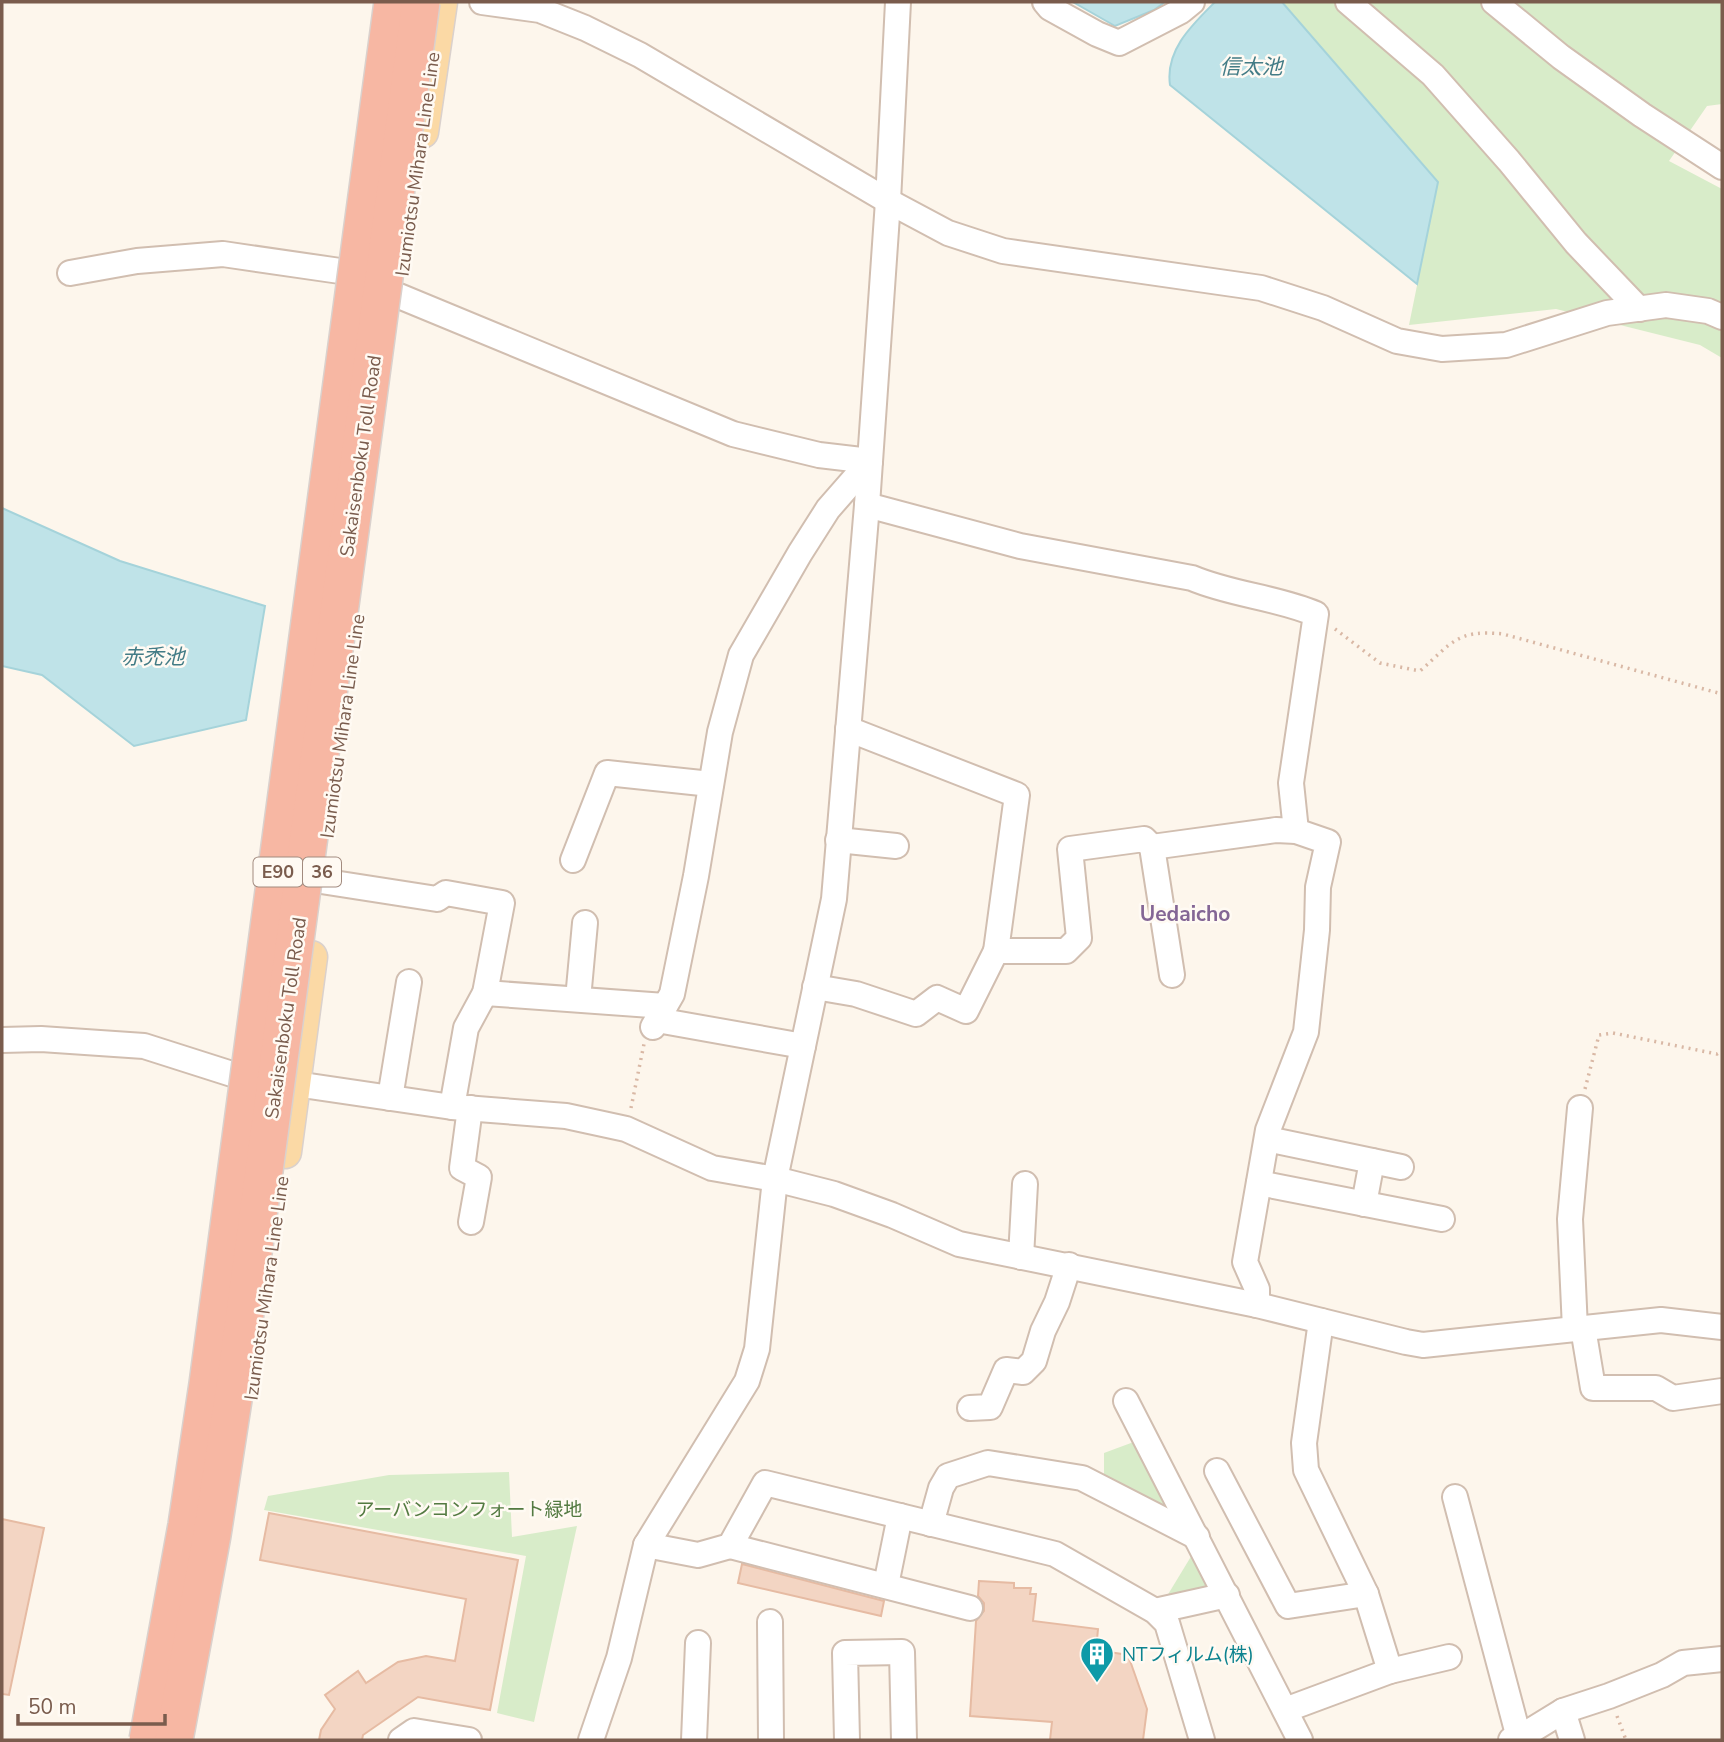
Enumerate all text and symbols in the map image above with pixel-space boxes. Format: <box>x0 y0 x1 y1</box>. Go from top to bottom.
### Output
street label: Izumiotsu Mihara Line Line <box>389 50 447 278</box>
water label: 信太池 <box>1220 53 1284 81</box>
street label: Sakaisenboku Toll Road <box>334 354 388 559</box>
street label: Izumiotsu Mihara Line Line <box>314 612 372 840</box>
water label: 赤禿池 <box>122 643 186 671</box>
road number: E90 <box>254 858 302 886</box>
road number: 36 <box>303 858 341 886</box>
district label: Uedaicho <box>1140 900 1230 928</box>
street label: Sakaisenboku Toll Road <box>259 916 313 1121</box>
street label: Izumiotsu Mihara Line Line <box>238 1174 296 1402</box>
park label: アーバンコンフォート緑地 <box>355 1497 583 1523</box>
building icon: NTフィルム(株) <box>1078 1635 1116 1684</box>
place label: NTフィルム(株) <box>1122 1642 1254 1668</box>
scale bar <box>18 1682 164 1726</box>
text: 50 m <box>28 1693 77 1721</box>

